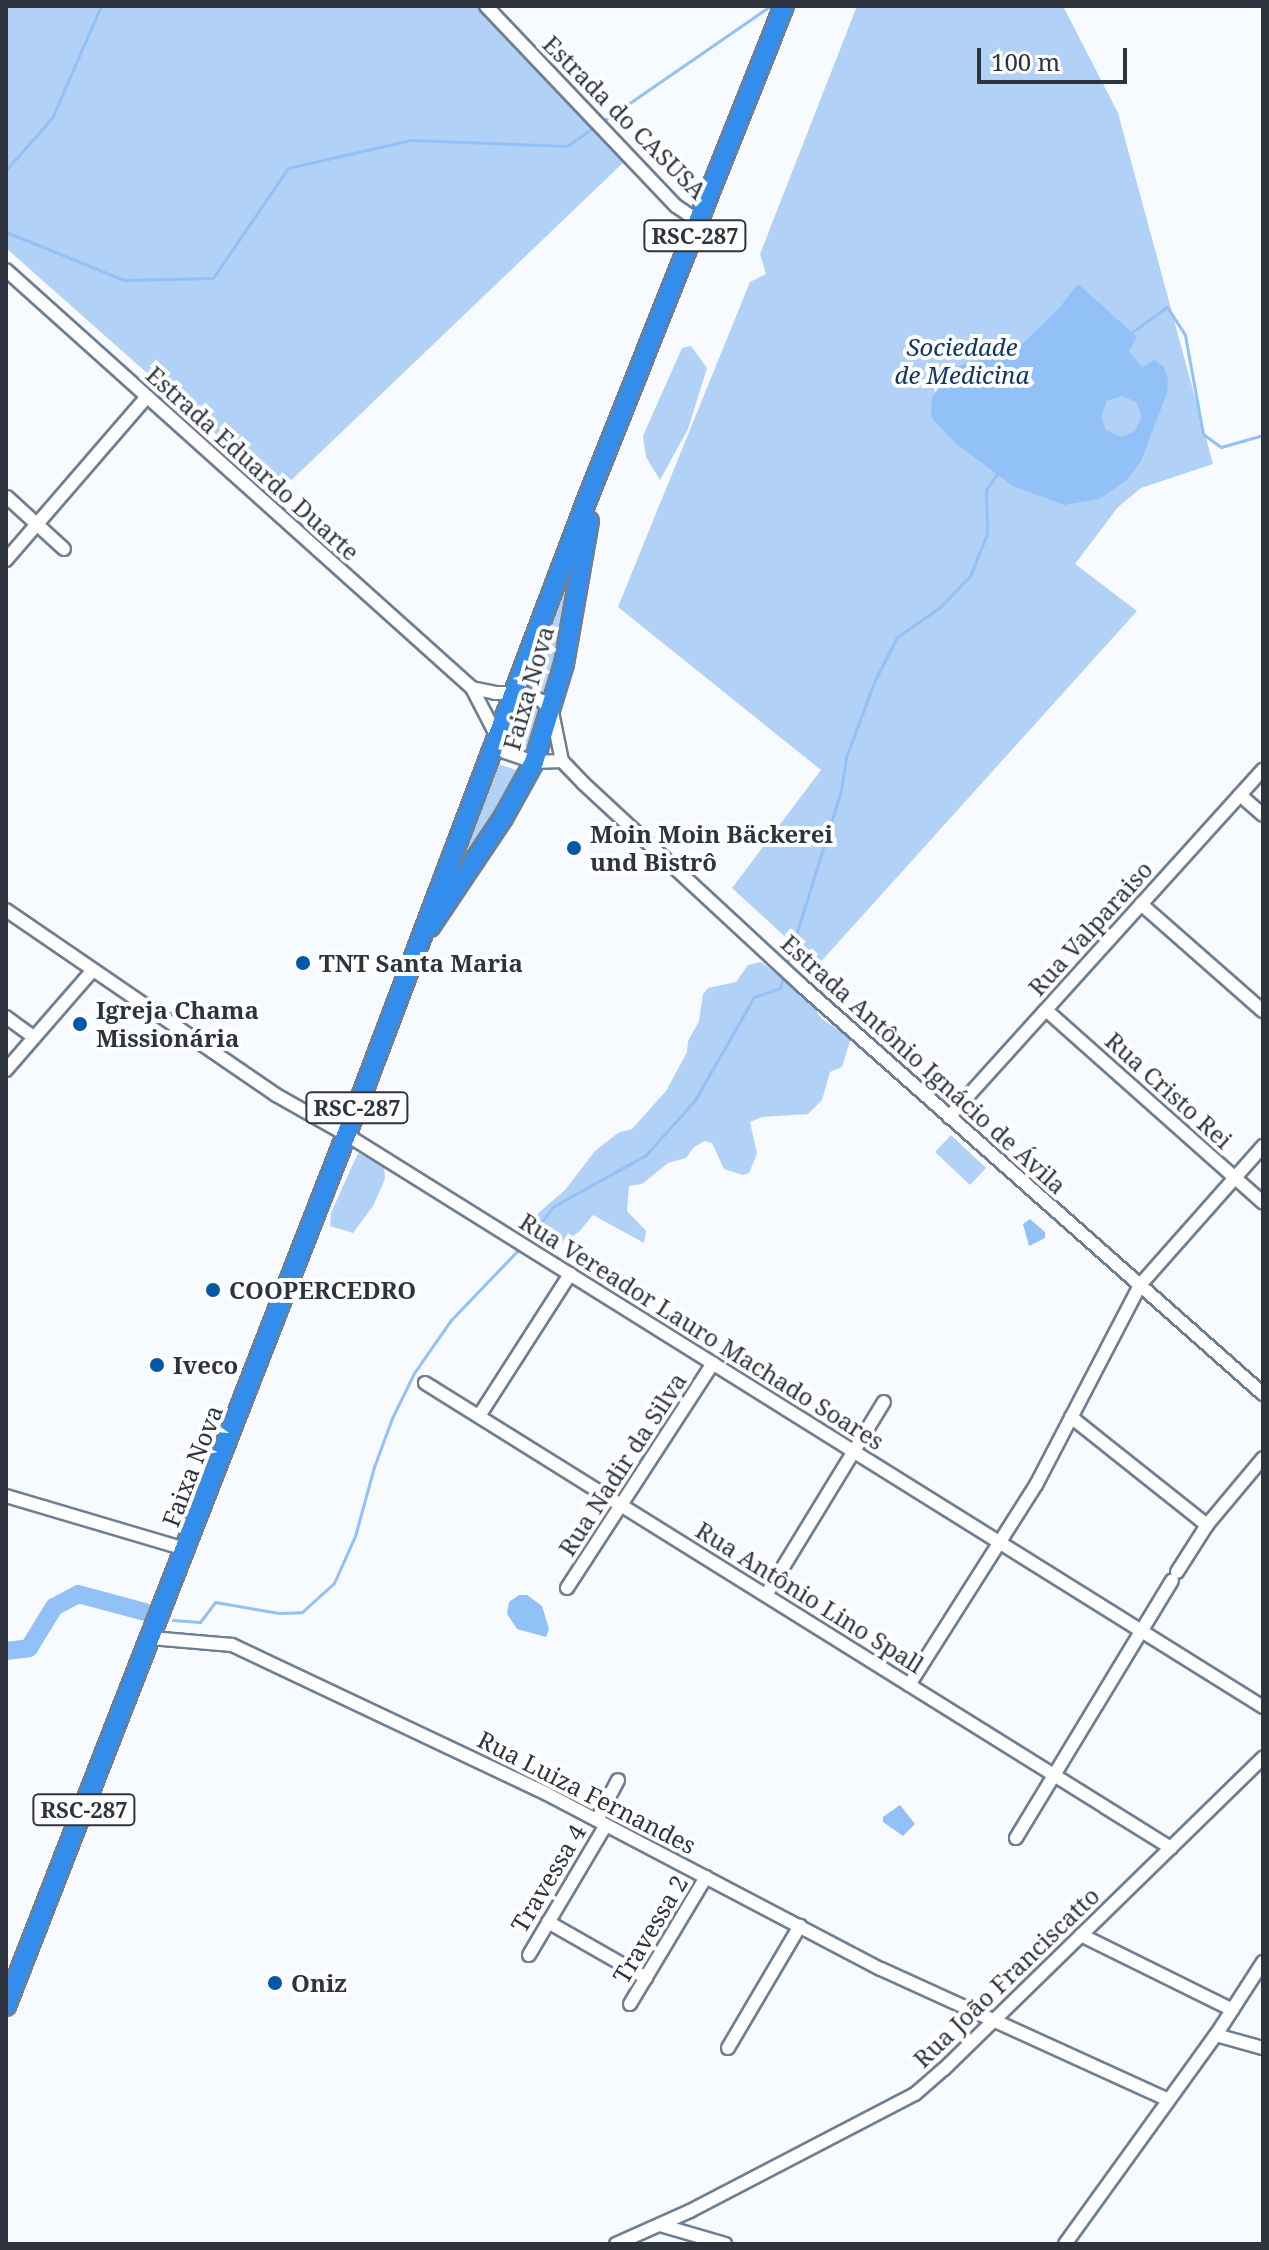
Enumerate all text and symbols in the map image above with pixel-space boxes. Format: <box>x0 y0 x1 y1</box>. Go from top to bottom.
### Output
street label: Estrada do CASUSA <box>537 29 713 205</box>
scale bar <box>981 32 1131 82</box>
text: 100 m <box>991 45 1060 78</box>
road number: RSC-287 <box>643 218 747 254</box>
park label: Sociedade de Medicina <box>895 333 1029 389</box>
street label: Estrada Eduardo Duarte <box>141 360 365 566</box>
street label: Faixa Nova <box>497 623 559 753</box>
place label: Moin Moin Bäckerei und Bistrô <box>590 820 833 876</box>
marker: Moin Moin Bäckerei und Bistrô <box>565 839 583 857</box>
street label: Rua Valparaiso <box>1022 855 1158 1001</box>
street label: Estrada Antônio Ignácio de Ávila <box>776 928 1072 1200</box>
place label: TNT Santa Maria <box>319 949 523 977</box>
marker: TNT Santa Maria <box>294 954 312 972</box>
place label: Igreja Chama Missionária <box>96 996 259 1052</box>
marker: Igreja Chama Missionária <box>71 1015 89 1033</box>
street label: Rua Cristo Rei <box>1100 1026 1238 1154</box>
road number: RSC-287 <box>305 1090 409 1126</box>
street label: Rua Vereador Lauro Machado Soares <box>515 1206 889 1456</box>
place label: COOPERCEDRO <box>229 1276 416 1304</box>
marker: COOPERCEDRO <box>204 1281 222 1299</box>
place label: Iveco <box>173 1351 238 1379</box>
marker: Iveco <box>148 1356 166 1374</box>
street label: Rua Nadir da Silva <box>552 1367 692 1561</box>
street label: Faixa Nova <box>156 1401 228 1531</box>
street label: Rua Antônio Lino Spall <box>691 1515 929 1679</box>
street label: Rua Luiza Fernandes <box>473 1725 701 1859</box>
road number: RSC-287 <box>32 1792 136 1828</box>
street label: Travessa 4 <box>505 1819 591 1937</box>
street label: Travessa 2 <box>607 1870 693 1988</box>
street label: Rua João Franciscatto <box>907 1881 1105 2073</box>
place label: Oniz <box>291 1969 347 1997</box>
marker: Oniz <box>266 1974 284 1992</box>

